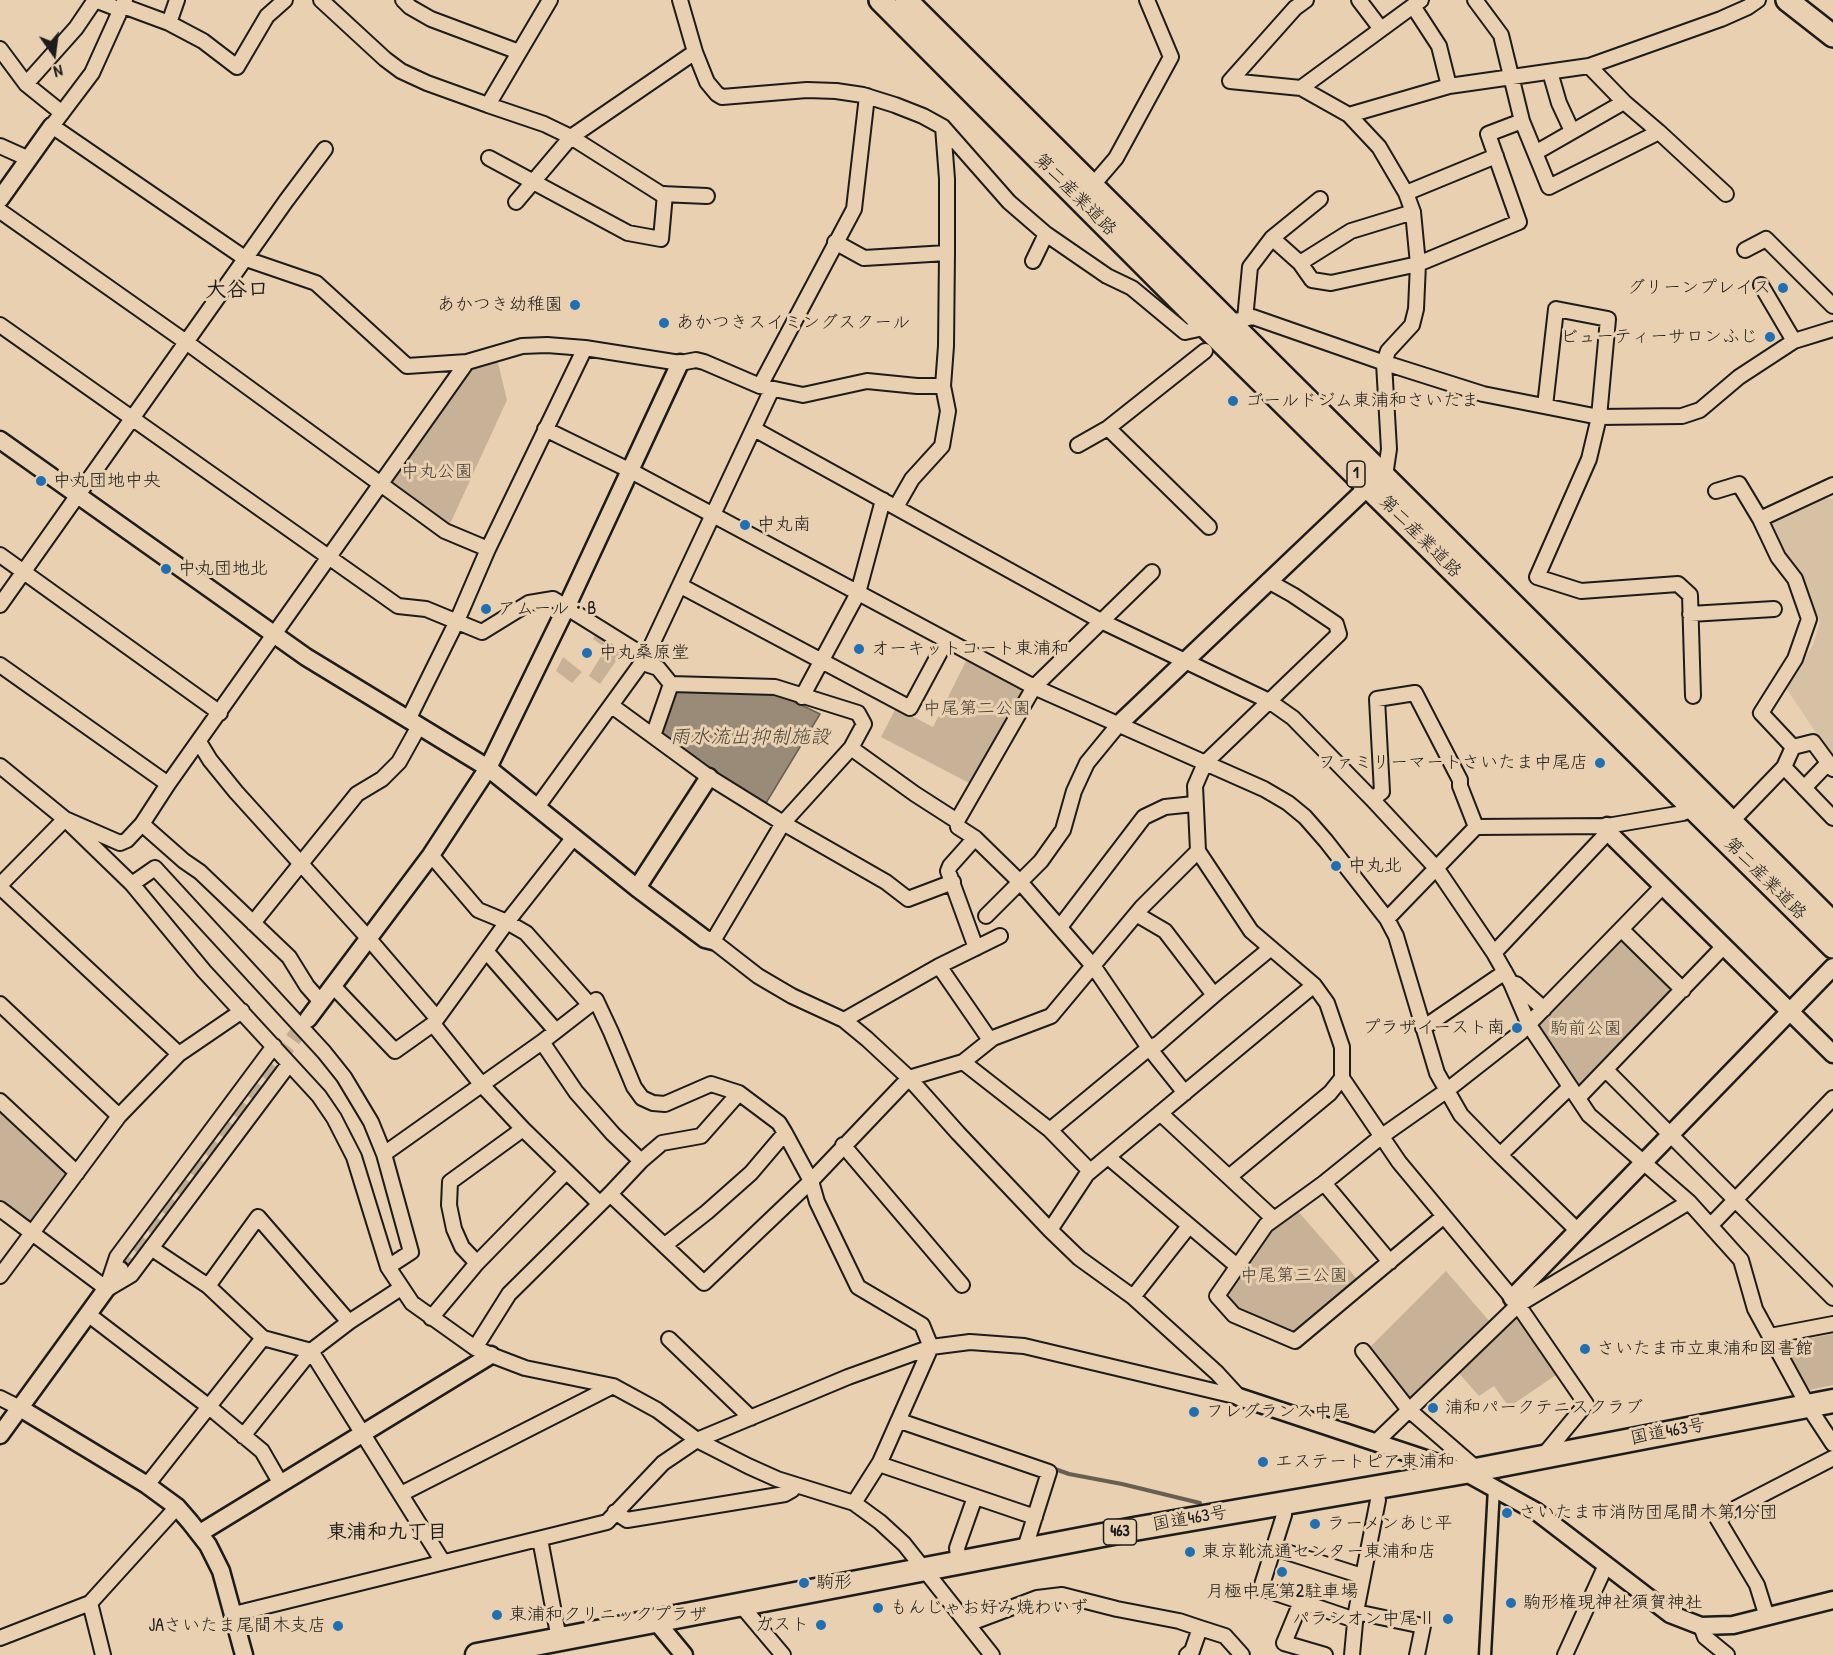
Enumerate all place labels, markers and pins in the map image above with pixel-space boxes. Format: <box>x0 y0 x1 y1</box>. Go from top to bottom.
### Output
place label: グリーンプレイス <box>1627 277 1771 299</box>
marker: グリーンプレイス <box>1776 281 1790 295</box>
place label: あかつき幼稚園 <box>437 294 563 316</box>
marker: あかつき幼稚園 <box>568 298 582 312</box>
place label: あかつきスイミングスクール <box>676 312 910 334</box>
marker: あかつきスイミングスクール <box>657 316 671 330</box>
place label: ビューティーサロンふじ <box>1560 326 1758 348</box>
marker: ビューティーサロンふじ <box>1763 330 1777 344</box>
place label: ゴールドジム東浦和さいたま <box>1245 390 1479 412</box>
marker: ゴールドジム東浦和さいたま <box>1226 394 1240 408</box>
place label: 中丸団地中央 <box>53 470 161 492</box>
marker: 中丸団地中央 <box>34 474 48 488</box>
place label: 中丸南 <box>757 514 811 536</box>
marker: 中丸南 <box>738 518 752 532</box>
place label: 中丸団地北 <box>178 558 268 580</box>
marker: 中丸団地北 <box>159 562 173 576</box>
place label: アムール・B <box>498 598 596 620</box>
marker: アムール・B <box>479 602 493 616</box>
place label: オーキットコート東浦和 <box>871 638 1069 660</box>
place label: 中丸桑原堂 <box>599 642 689 664</box>
marker: オーキットコート東浦和 <box>852 642 866 656</box>
marker: 中丸桑原堂 <box>580 646 594 660</box>
place label: ファミリーマートさいたま中尾店 <box>1318 752 1588 774</box>
marker: ファミリーマートさいたま中尾店 <box>1593 756 1607 770</box>
place label: 中丸北 <box>1348 855 1402 877</box>
marker: 中丸北 <box>1329 859 1343 873</box>
place label: プラザイースト南 <box>1362 1017 1505 1039</box>
marker: プラザイースト南 <box>1510 1021 1524 1035</box>
place label: さいたま市立東浦和図書館 <box>1597 1338 1813 1360</box>
marker: さいたま市立東浦和図書館 <box>1578 1342 1592 1356</box>
place label: 浦和パークテニスクラブ <box>1445 1397 1643 1419</box>
place label: フレグランス中尾 <box>1206 1401 1350 1423</box>
marker: 浦和パークテニスクラブ <box>1426 1401 1440 1415</box>
marker: フレグランス中尾 <box>1187 1405 1201 1419</box>
place label: エステートピア東浦和 <box>1275 1451 1455 1473</box>
marker: エステートピア東浦和 <box>1256 1455 1270 1469</box>
place label: さいたま市消防団尾間木第1分団 <box>1519 1502 1778 1524</box>
marker: さいたま市消防団尾間木第1分団 <box>1500 1506 1514 1520</box>
place label: ラーメンあじ平 <box>1327 1513 1453 1535</box>
marker: ラーメンあじ平 <box>1308 1517 1322 1531</box>
place label: 東京靴流通センター東浦和店 <box>1202 1541 1436 1563</box>
marker: 東京靴流通センター東浦和店 <box>1183 1545 1197 1559</box>
marker: 月極中尾第2駐車場 <box>1275 1565 1289 1579</box>
place label: 駒形 <box>816 1572 852 1594</box>
marker: 駒形 <box>797 1576 811 1590</box>
place label: 月極中尾第2駐車場 <box>1206 1581 1358 1603</box>
place label: 駒形権現神社須賀神社 <box>1523 1592 1703 1614</box>
marker: 駒形権現神社須賀神社 <box>1504 1596 1518 1610</box>
place label: もんじゃお好み焼わいず <box>890 1597 1088 1619</box>
marker: もんじゃお好み焼わいず <box>871 1601 885 1615</box>
place label: 東浦和クリニックプラザ <box>509 1604 707 1626</box>
marker: 東浦和クリニックプラザ <box>490 1608 504 1622</box>
place label: パラシオン中尾Ⅱ <box>1292 1608 1436 1630</box>
marker: パラシオン中尾Ⅱ <box>1441 1612 1455 1626</box>
place label: ガスト <box>755 1614 809 1636</box>
place label: JAさいたま尾間木支店 <box>149 1615 326 1637</box>
marker: ガスト <box>814 1618 828 1632</box>
marker: JAさいたま尾間木支店 <box>331 1619 345 1633</box>

